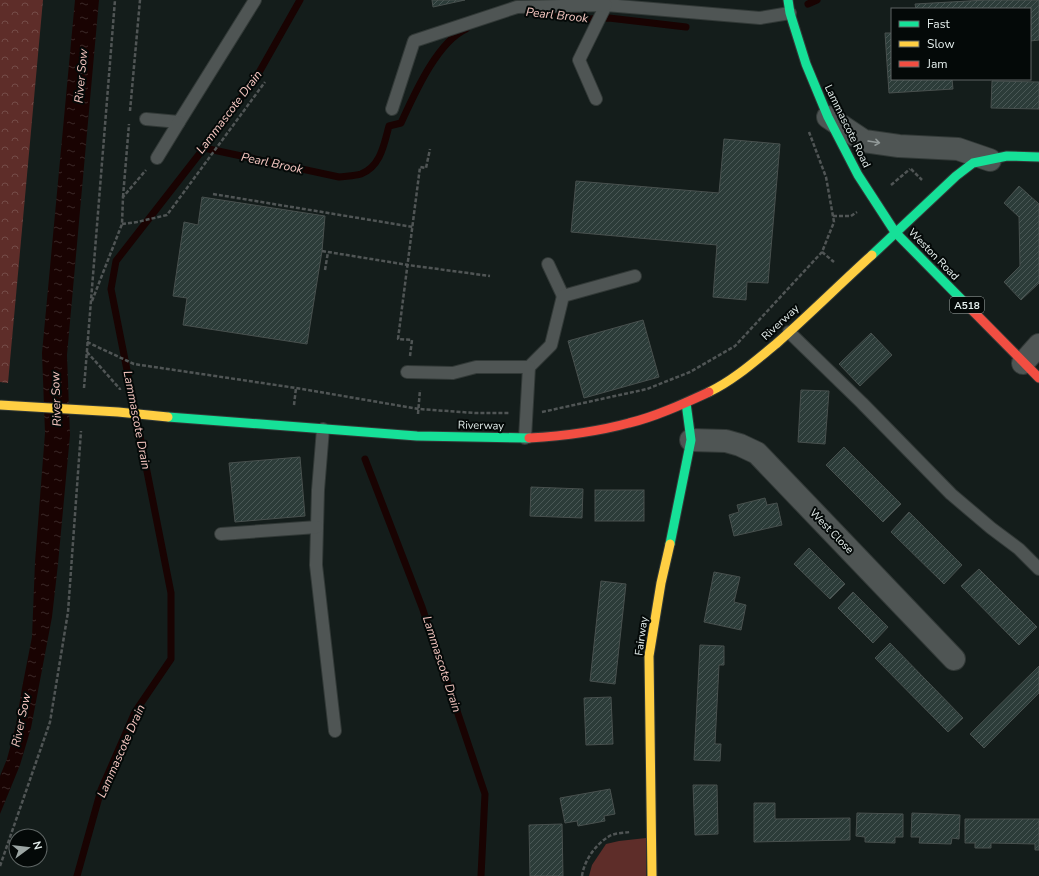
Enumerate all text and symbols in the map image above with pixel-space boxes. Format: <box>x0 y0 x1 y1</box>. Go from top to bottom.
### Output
water label: Pearl Brook <box>525 4 590 26</box>
legend <box>891 8 1031 80</box>
text: Fast <box>927 16 950 32</box>
text: Slow <box>927 36 955 52</box>
water label: River Sow <box>71 47 91 104</box>
text: Jam <box>926 56 948 72</box>
water label: Lammascote Drain <box>192 67 266 157</box>
street label: Lammascote Road <box>821 82 874 170</box>
one-way arrow <box>867 138 880 146</box>
water label: Pearl Brook <box>240 149 305 178</box>
street label: Weston Road <box>905 225 962 284</box>
road number: A518 <box>950 297 984 313</box>
street label: Riverway <box>758 301 803 344</box>
water label: Lammascote Drain <box>120 369 154 471</box>
water label: River Sow <box>47 370 65 427</box>
street label: Riverway <box>458 418 505 433</box>
street label: West Close <box>806 506 857 557</box>
water label: Lammascote Drain <box>419 614 465 714</box>
street label: Fairway <box>631 615 652 656</box>
water label: River Sow <box>7 691 35 748</box>
water label: Lammascote Drain <box>93 702 149 800</box>
north arrow <box>8 828 48 868</box>
text: N <box>29 840 45 851</box>

